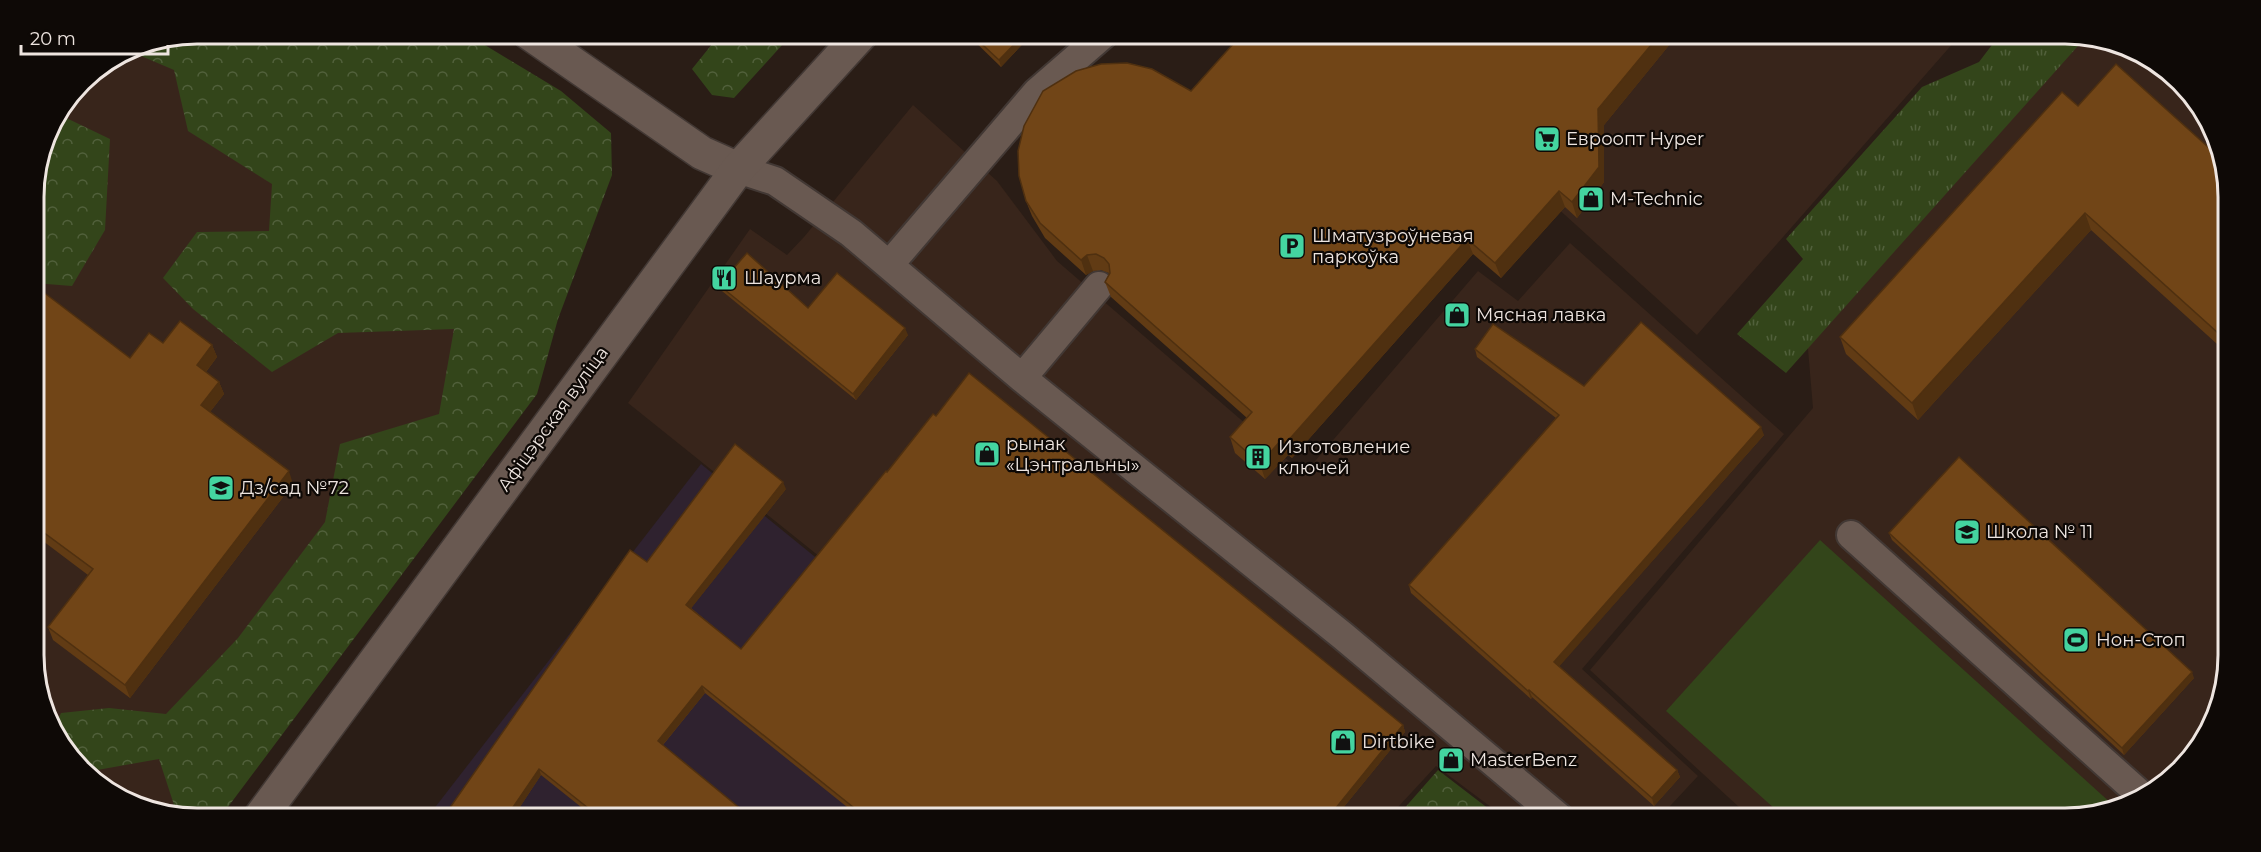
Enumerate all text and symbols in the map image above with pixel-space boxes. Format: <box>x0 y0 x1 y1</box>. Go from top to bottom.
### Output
scale bar <box>21 18 168 56</box>
text: 20 m <box>30 28 76 50</box>
supermarket icon: Евроопт Hyper <box>1532 124 1562 154</box>
place label: Евроопт Hyper <box>1566 128 1704 150</box>
shop icon: M-Technic <box>1576 184 1606 214</box>
place label: M-Technic <box>1610 188 1703 210</box>
place label: Шматузроўневая паркоўка <box>1312 225 1474 268</box>
parking icon: Шматузроўневая паркоўка <box>1277 231 1307 261</box>
restaurant icon: Шаурма <box>709 263 739 293</box>
place label: Шаурма <box>744 267 821 289</box>
shop icon: Мясная лавка <box>1442 300 1472 330</box>
place label: Мясная лавка <box>1476 304 1606 326</box>
street label: Афіцэрская вуліца <box>493 342 613 496</box>
place label: рынак «Цэнтральны» <box>1006 433 1140 476</box>
place label: Изготовление ключей <box>1278 436 1410 479</box>
shop icon: рынак «Цэнтральны» <box>972 439 1002 469</box>
building icon: Изготовление ключей <box>1243 442 1273 472</box>
school or university icon: Дз/сад №72 <box>206 473 236 503</box>
place label: Дз/сад №72 <box>240 477 349 499</box>
school or university icon: Школа № 11 <box>1952 517 1982 547</box>
place label: Школа № 11 <box>1986 521 2093 543</box>
sports icon: Нон-Стоп <box>2061 625 2091 655</box>
place label: Нон-Стоп <box>2096 629 2186 651</box>
shop icon: Dirtbike <box>1328 727 1358 757</box>
place label: Dirtbike <box>1362 731 1435 753</box>
shop icon: MasterBenz <box>1436 745 1466 775</box>
place label: MasterBenz <box>1470 749 1577 771</box>

